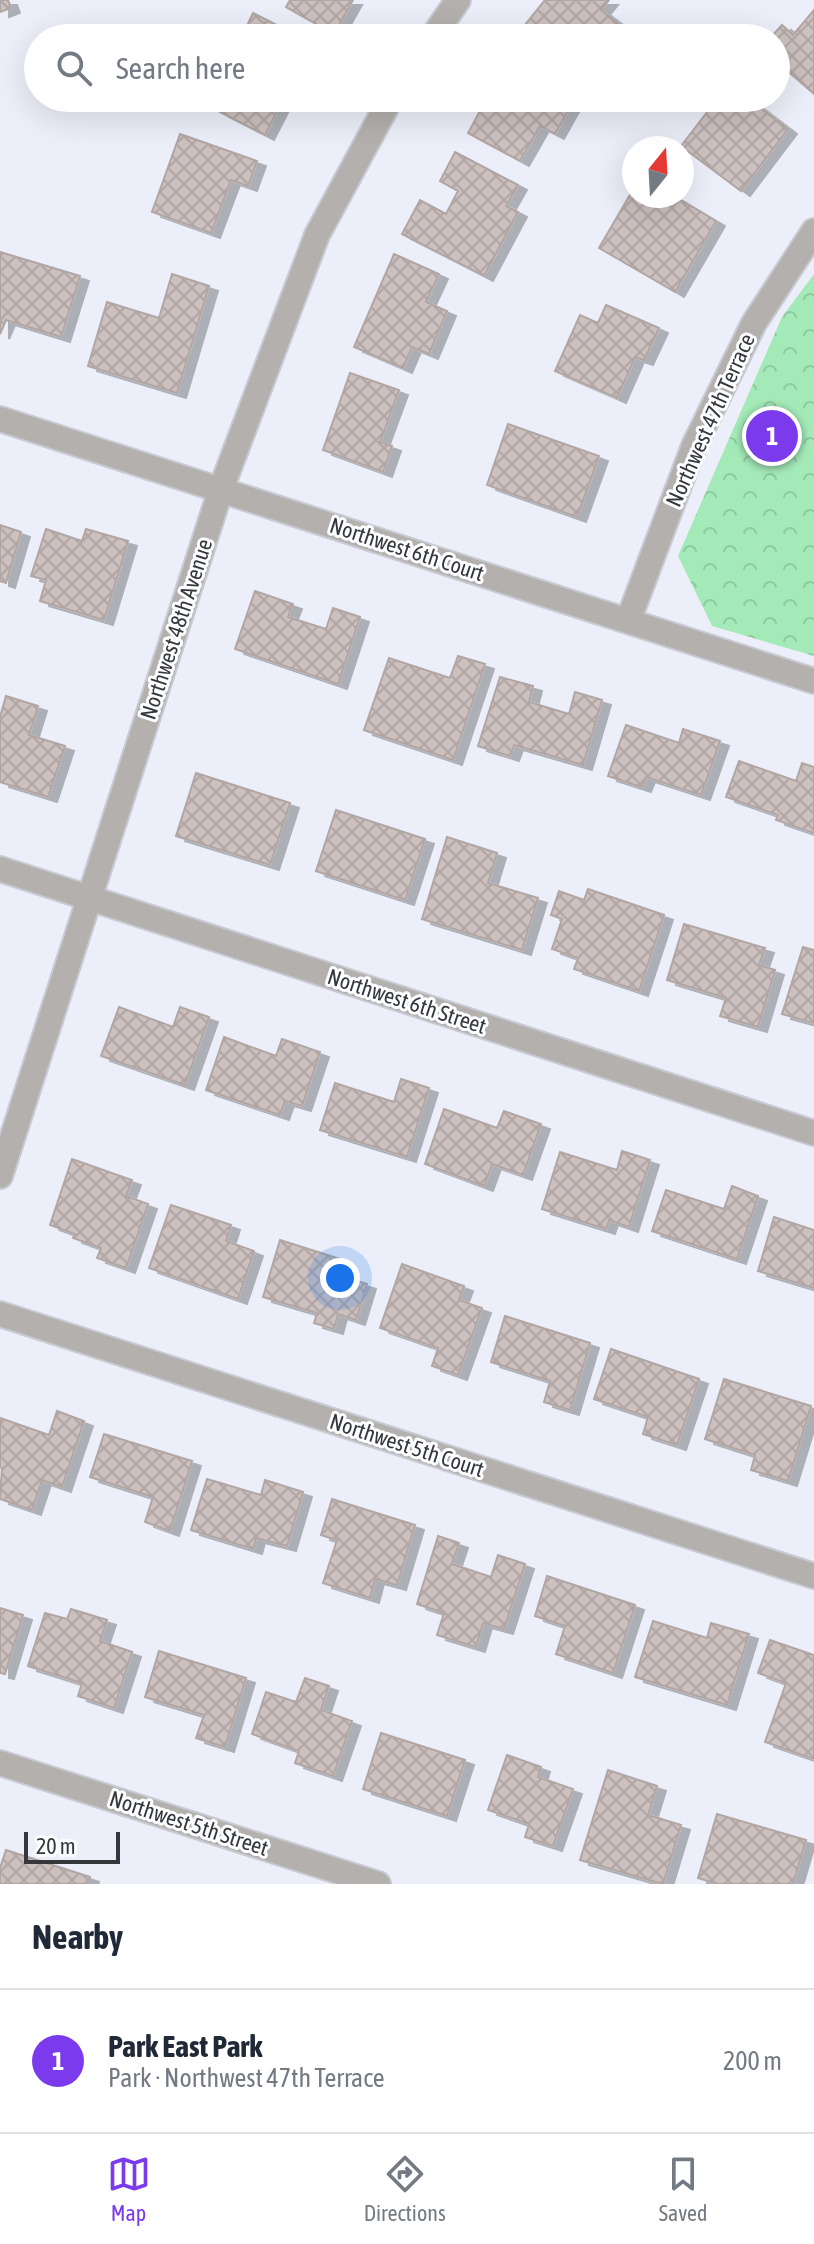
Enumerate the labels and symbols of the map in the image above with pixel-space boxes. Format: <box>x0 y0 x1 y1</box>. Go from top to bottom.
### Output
north arrow <box>622 136 694 208</box>
street label: Northwest 47th Terrace <box>660 329 760 510</box>
pin: 1 <box>746 406 798 466</box>
street label: Northwest 6th Court <box>327 512 487 586</box>
street label: Northwest 48th Avenue <box>135 535 217 723</box>
street label: Northwest 6th Street <box>324 963 490 1039</box>
your location <box>320 1258 360 1298</box>
street label: Northwest 5th Court <box>327 1408 487 1482</box>
street label: Northwest 5th Street <box>106 1785 272 1861</box>
scale bar <box>24 1828 120 1864</box>

